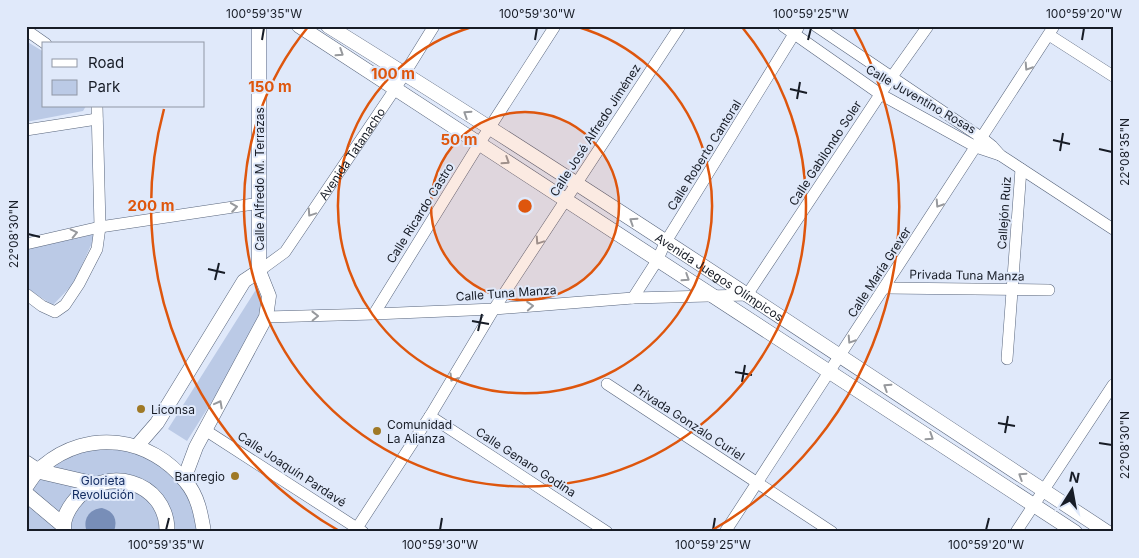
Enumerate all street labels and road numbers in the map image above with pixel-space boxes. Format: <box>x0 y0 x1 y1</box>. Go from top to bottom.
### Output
street label: Calle José Alfredo Jiménez <box>546 61 644 199</box>
street label: Calle Juventino Rosas <box>863 61 979 137</box>
street label: Calle Roberto Cantoral <box>664 97 744 213</box>
street label: Calle Gabilondo Soler <box>785 97 865 208</box>
street label: Avenida Tatanacho <box>315 105 388 202</box>
street label: Calle Alfredo M. Terrazas <box>252 107 267 251</box>
street label: Calle Ricardo Castro <box>383 160 457 266</box>
street label: Callejón Ruiz <box>994 176 1014 250</box>
street label: Calle María Grever <box>844 223 914 320</box>
street label: Avenida Juegos Olímpicos <box>653 229 786 324</box>
street label: Privada Tuna Manza <box>909 266 1025 284</box>
street label: Calle Tuna Manza <box>455 282 557 304</box>
street label: Privada Gonzalo Curiel <box>631 380 747 464</box>
street label: Calle Genaro Godina <box>473 424 579 500</box>
street label: Calle Joaquín Pardavé <box>235 428 349 510</box>

